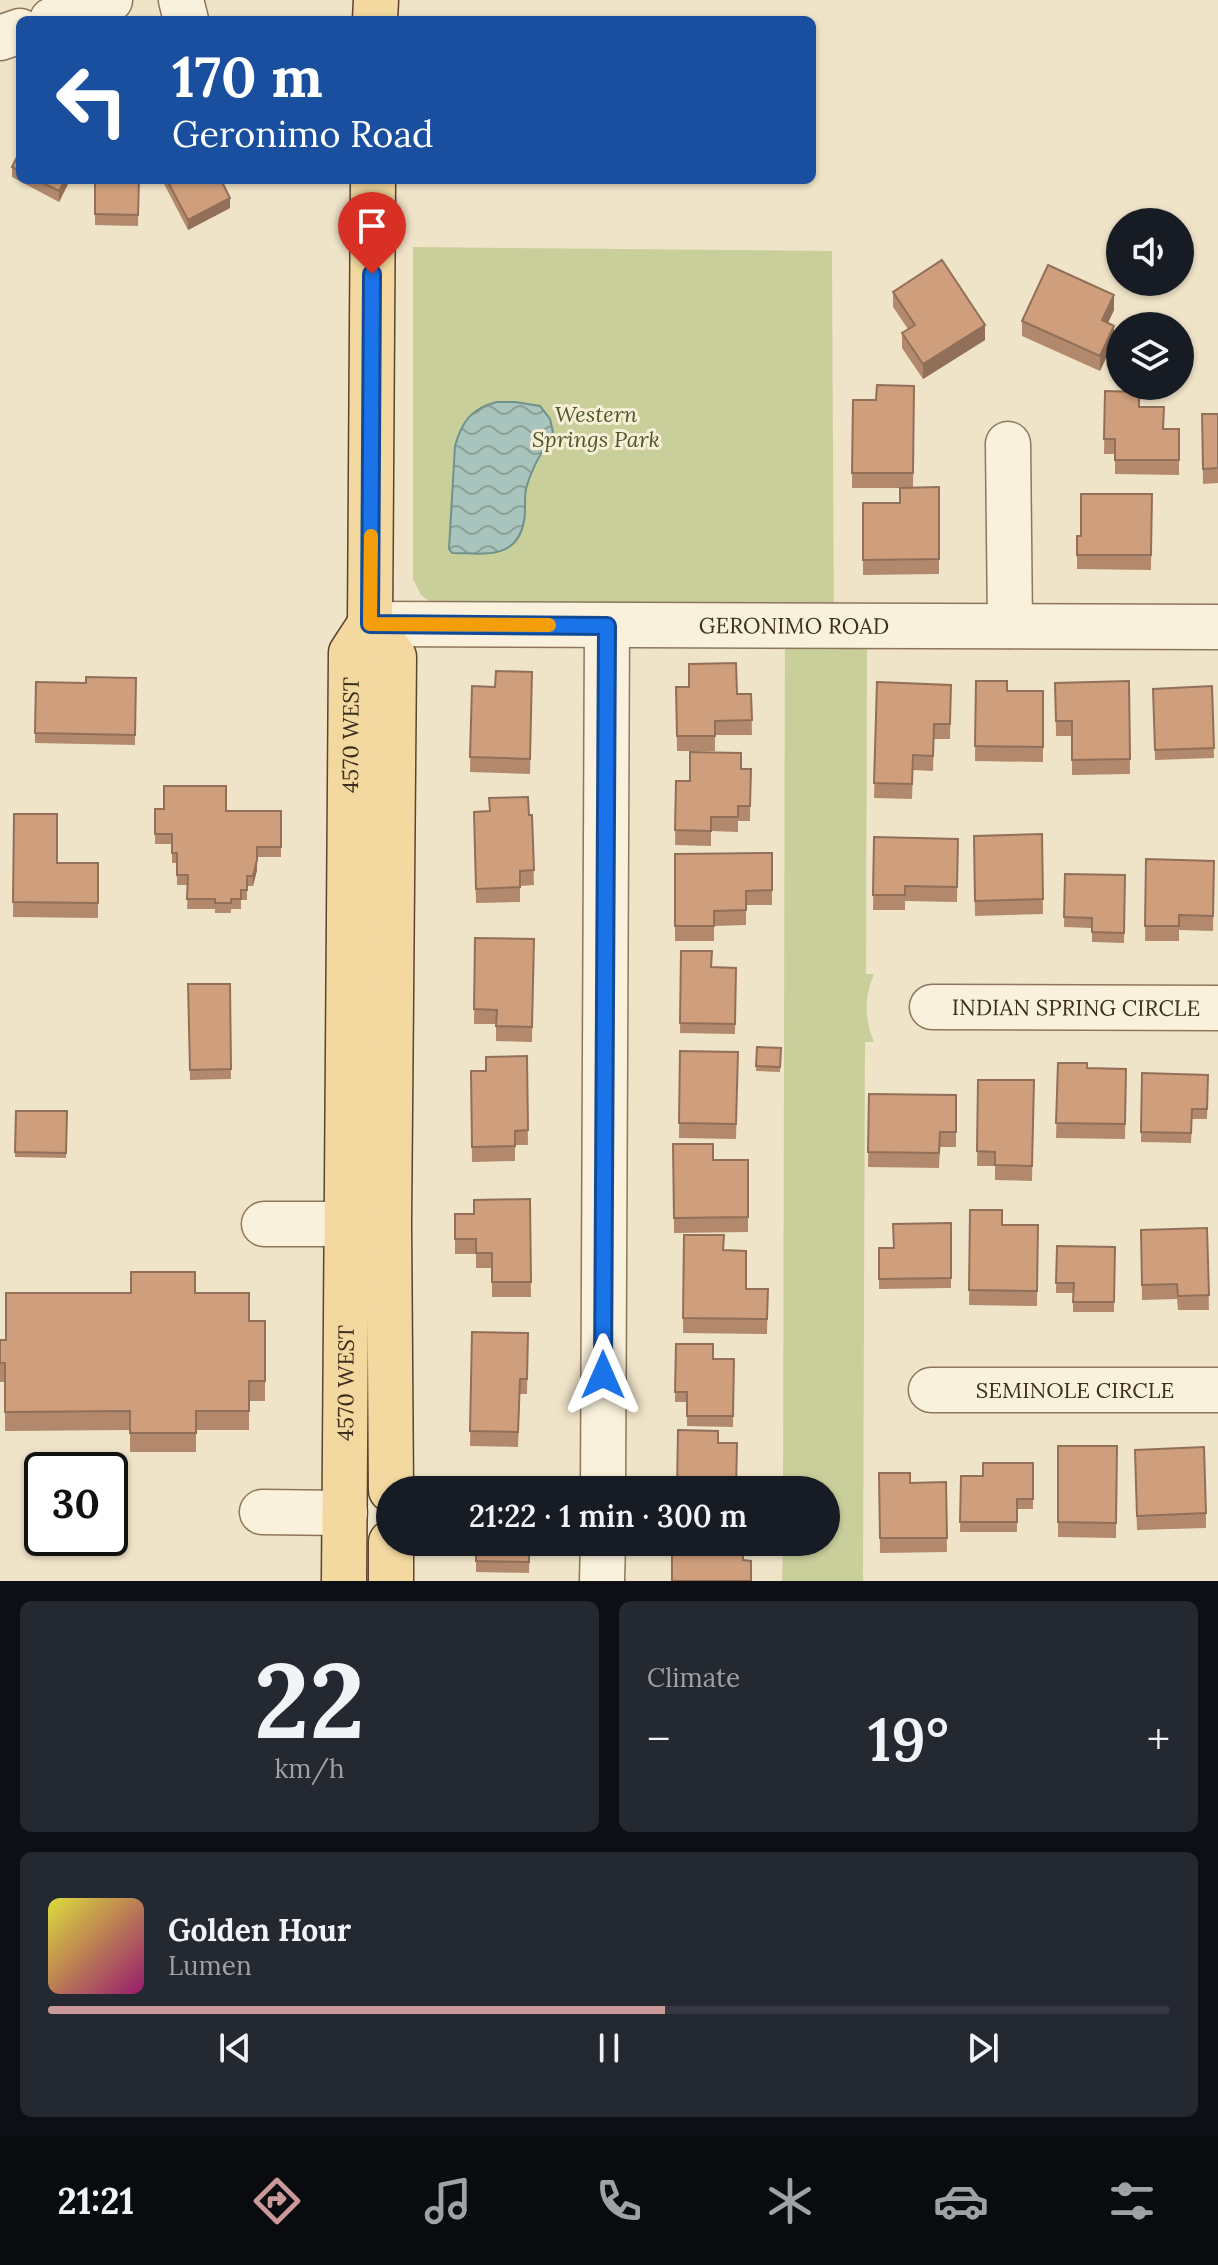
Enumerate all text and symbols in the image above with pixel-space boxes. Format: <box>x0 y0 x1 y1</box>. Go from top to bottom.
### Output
text: 170 m <box>172 41 323 112</box>
icon: left <box>40 48 144 152</box>
text: Geronimo Road <box>172 111 434 157</box>
pin <box>338 192 406 274</box>
icon: arrive <box>350 204 394 248</box>
map controls <box>1106 208 1194 400</box>
button: sound <box>1106 208 1194 296</box>
button: layers <box>1106 312 1194 400</box>
park label: Western Springs Park <box>532 400 660 453</box>
street label: GERONIMO ROAD <box>699 611 889 640</box>
street label: 4570 WEST <box>336 677 365 793</box>
street label: INDIAN SPRING CIRCLE <box>952 993 1200 1022</box>
street label: 4570 WEST <box>331 1325 360 1441</box>
position arrow <box>561 1333 645 1417</box>
street label: SEMINOLE CIRCLE <box>976 1376 1174 1404</box>
speed limit sign: 30 <box>24 1452 128 1556</box>
text: 21:22 · 1 min · 300 m <box>469 1497 747 1535</box>
text: 22 <box>254 1633 365 1766</box>
text: Climate <box>647 1661 740 1694</box>
text: 19° <box>868 1701 949 1777</box>
text: − <box>647 1711 670 1767</box>
text: + <box>1147 1711 1170 1767</box>
text: km/h <box>274 1752 345 1785</box>
text: Golden Hour <box>168 1911 351 1949</box>
text: Lumen <box>168 1949 252 1982</box>
icon: previous <box>213 2026 257 2070</box>
icon: pause <box>587 2026 631 2070</box>
icon: next <box>961 2026 1005 2070</box>
icon: directions <box>249 2173 305 2229</box>
icon: music <box>420 2173 476 2229</box>
icon: phone <box>591 2173 647 2229</box>
icon: climate <box>762 2173 818 2229</box>
icon: car <box>933 2173 989 2229</box>
icon: filters <box>1104 2173 1160 2229</box>
text: 21:21 <box>58 2178 134 2224</box>

